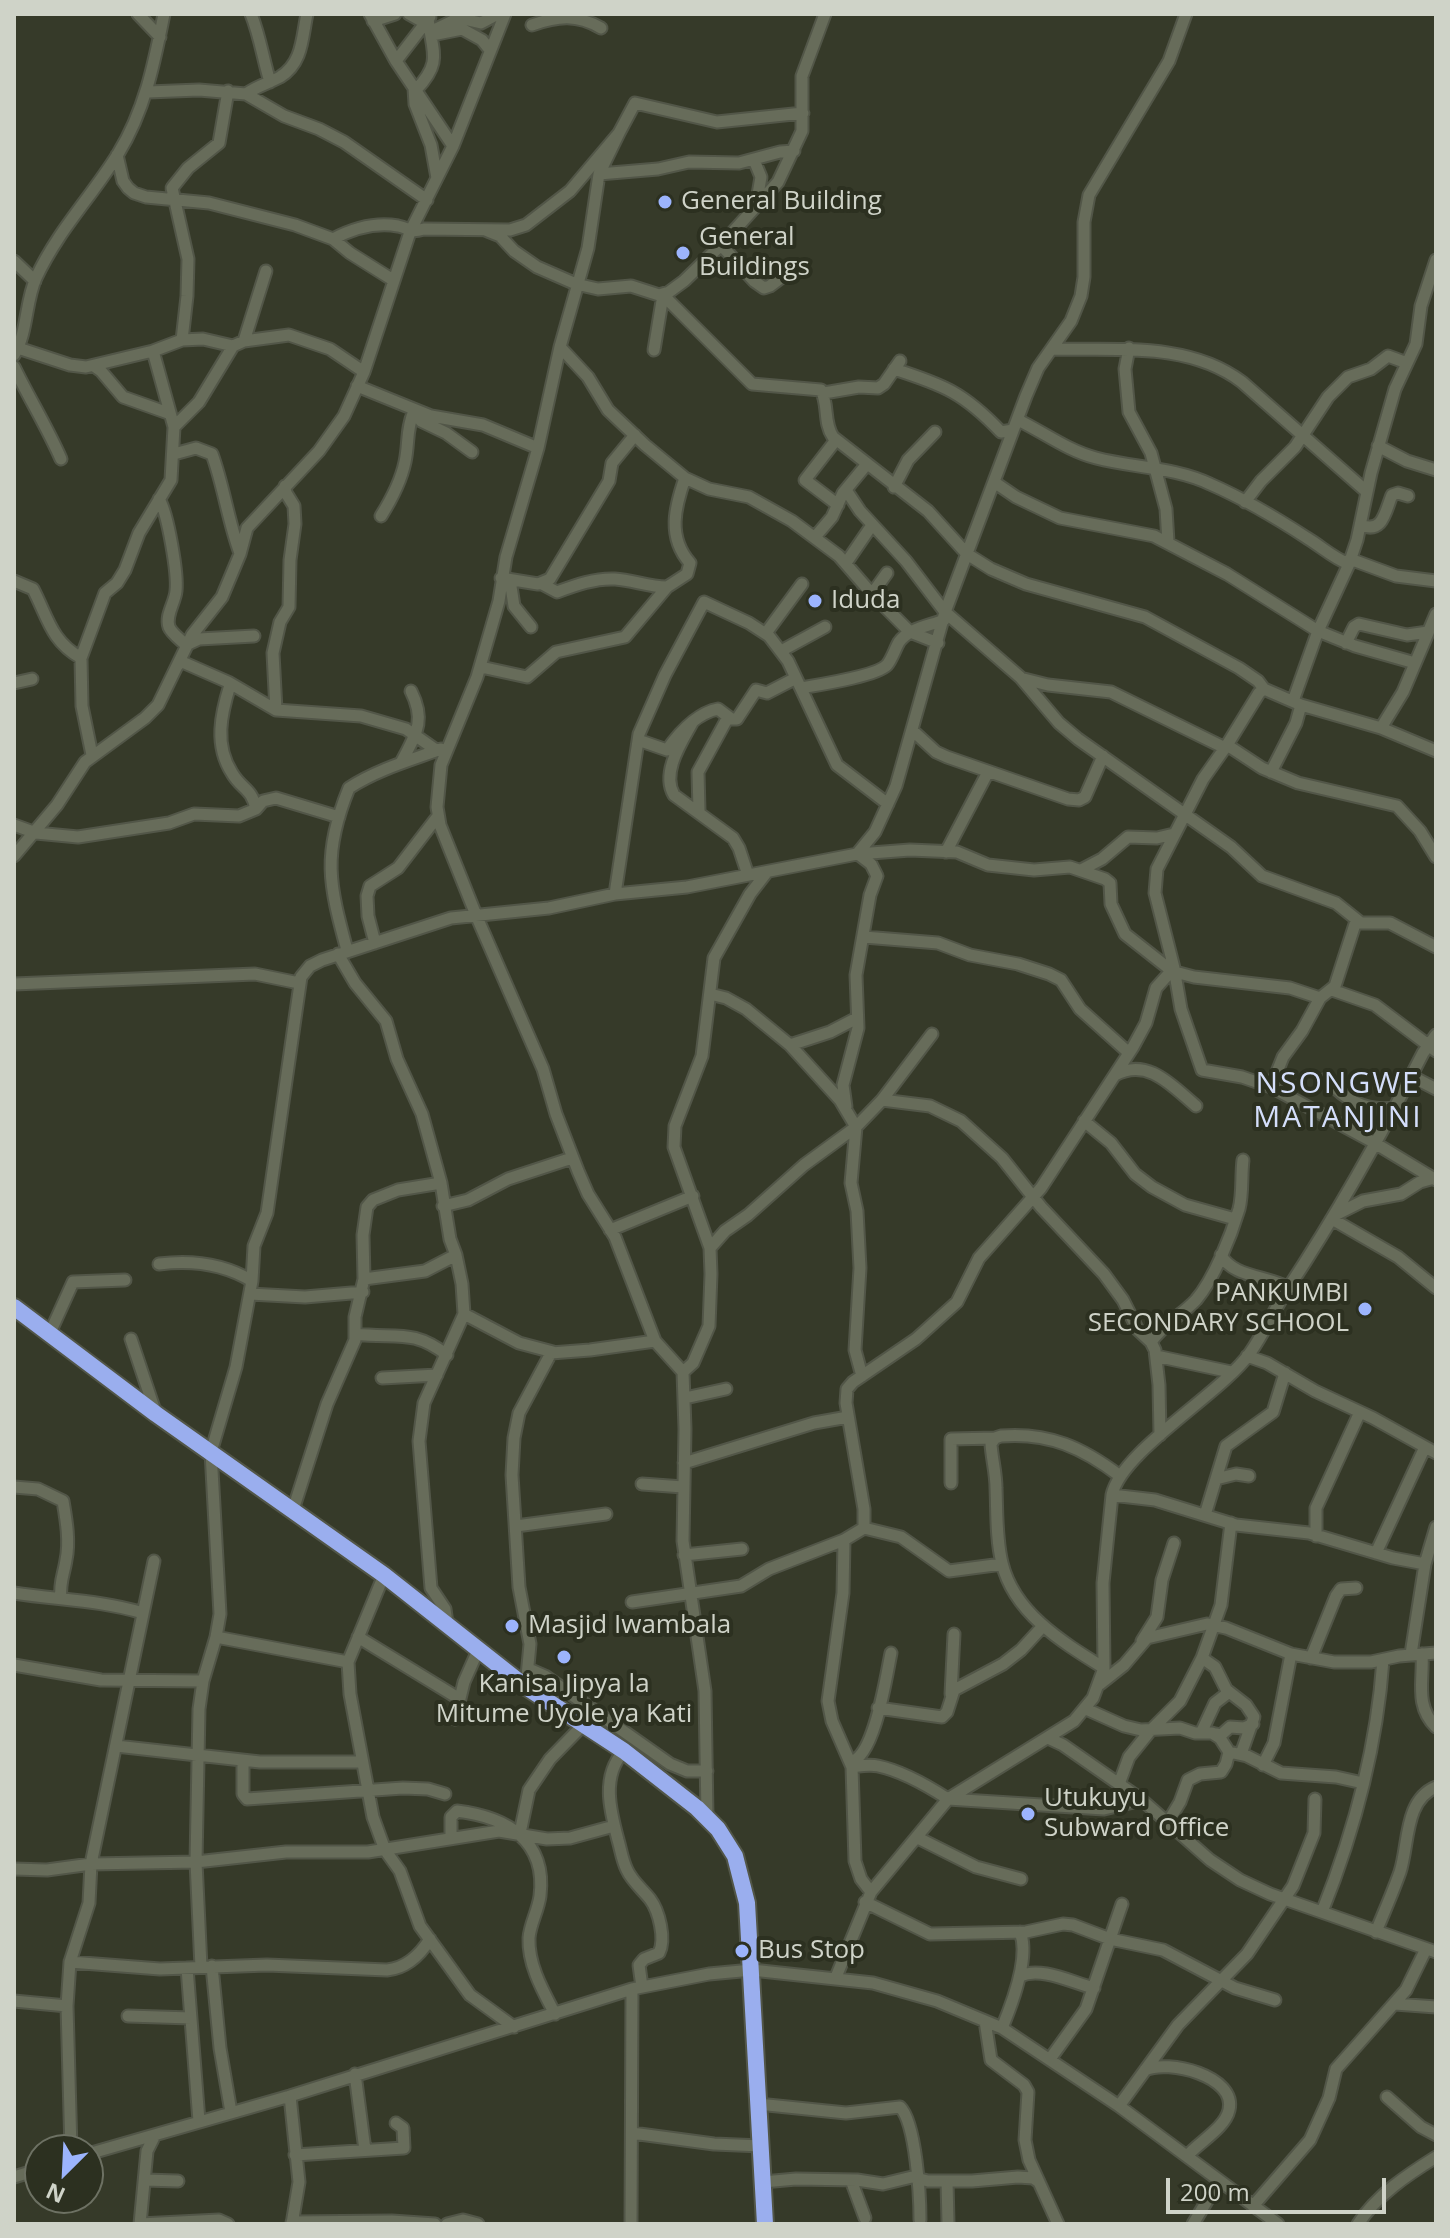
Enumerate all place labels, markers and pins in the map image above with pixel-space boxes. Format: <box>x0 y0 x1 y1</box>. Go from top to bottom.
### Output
place label: General Building <box>681 186 882 218</box>
marker: General Building <box>656 193 674 211</box>
place label: General Buildings <box>699 222 810 284</box>
marker: General Buildings <box>674 244 692 262</box>
place label: Iduda <box>831 585 900 617</box>
marker: Iduda <box>806 592 824 610</box>
place label: PANKUMBI SECONDARY SCHOOL <box>1088 1278 1349 1340</box>
marker: PANKUMBI SECONDARY SCHOOL <box>1356 1300 1374 1318</box>
place label: Masjid Iwambala <box>528 1610 731 1642</box>
marker: Masjid Iwambala <box>503 1617 521 1635</box>
marker: Kanisa Jipya la Mitume Uyole ya Kati <box>555 1648 573 1666</box>
place label: Kanisa Jipya la Mitume Uyole ya Kati <box>436 1669 692 1730</box>
place label: Utukuyu Subward Office <box>1044 1783 1229 1844</box>
marker: Utukuyu Subward Office <box>1019 1805 1037 1823</box>
place label: Bus Stop <box>758 1935 865 1967</box>
marker: Bus Stop <box>733 1942 751 1960</box>

